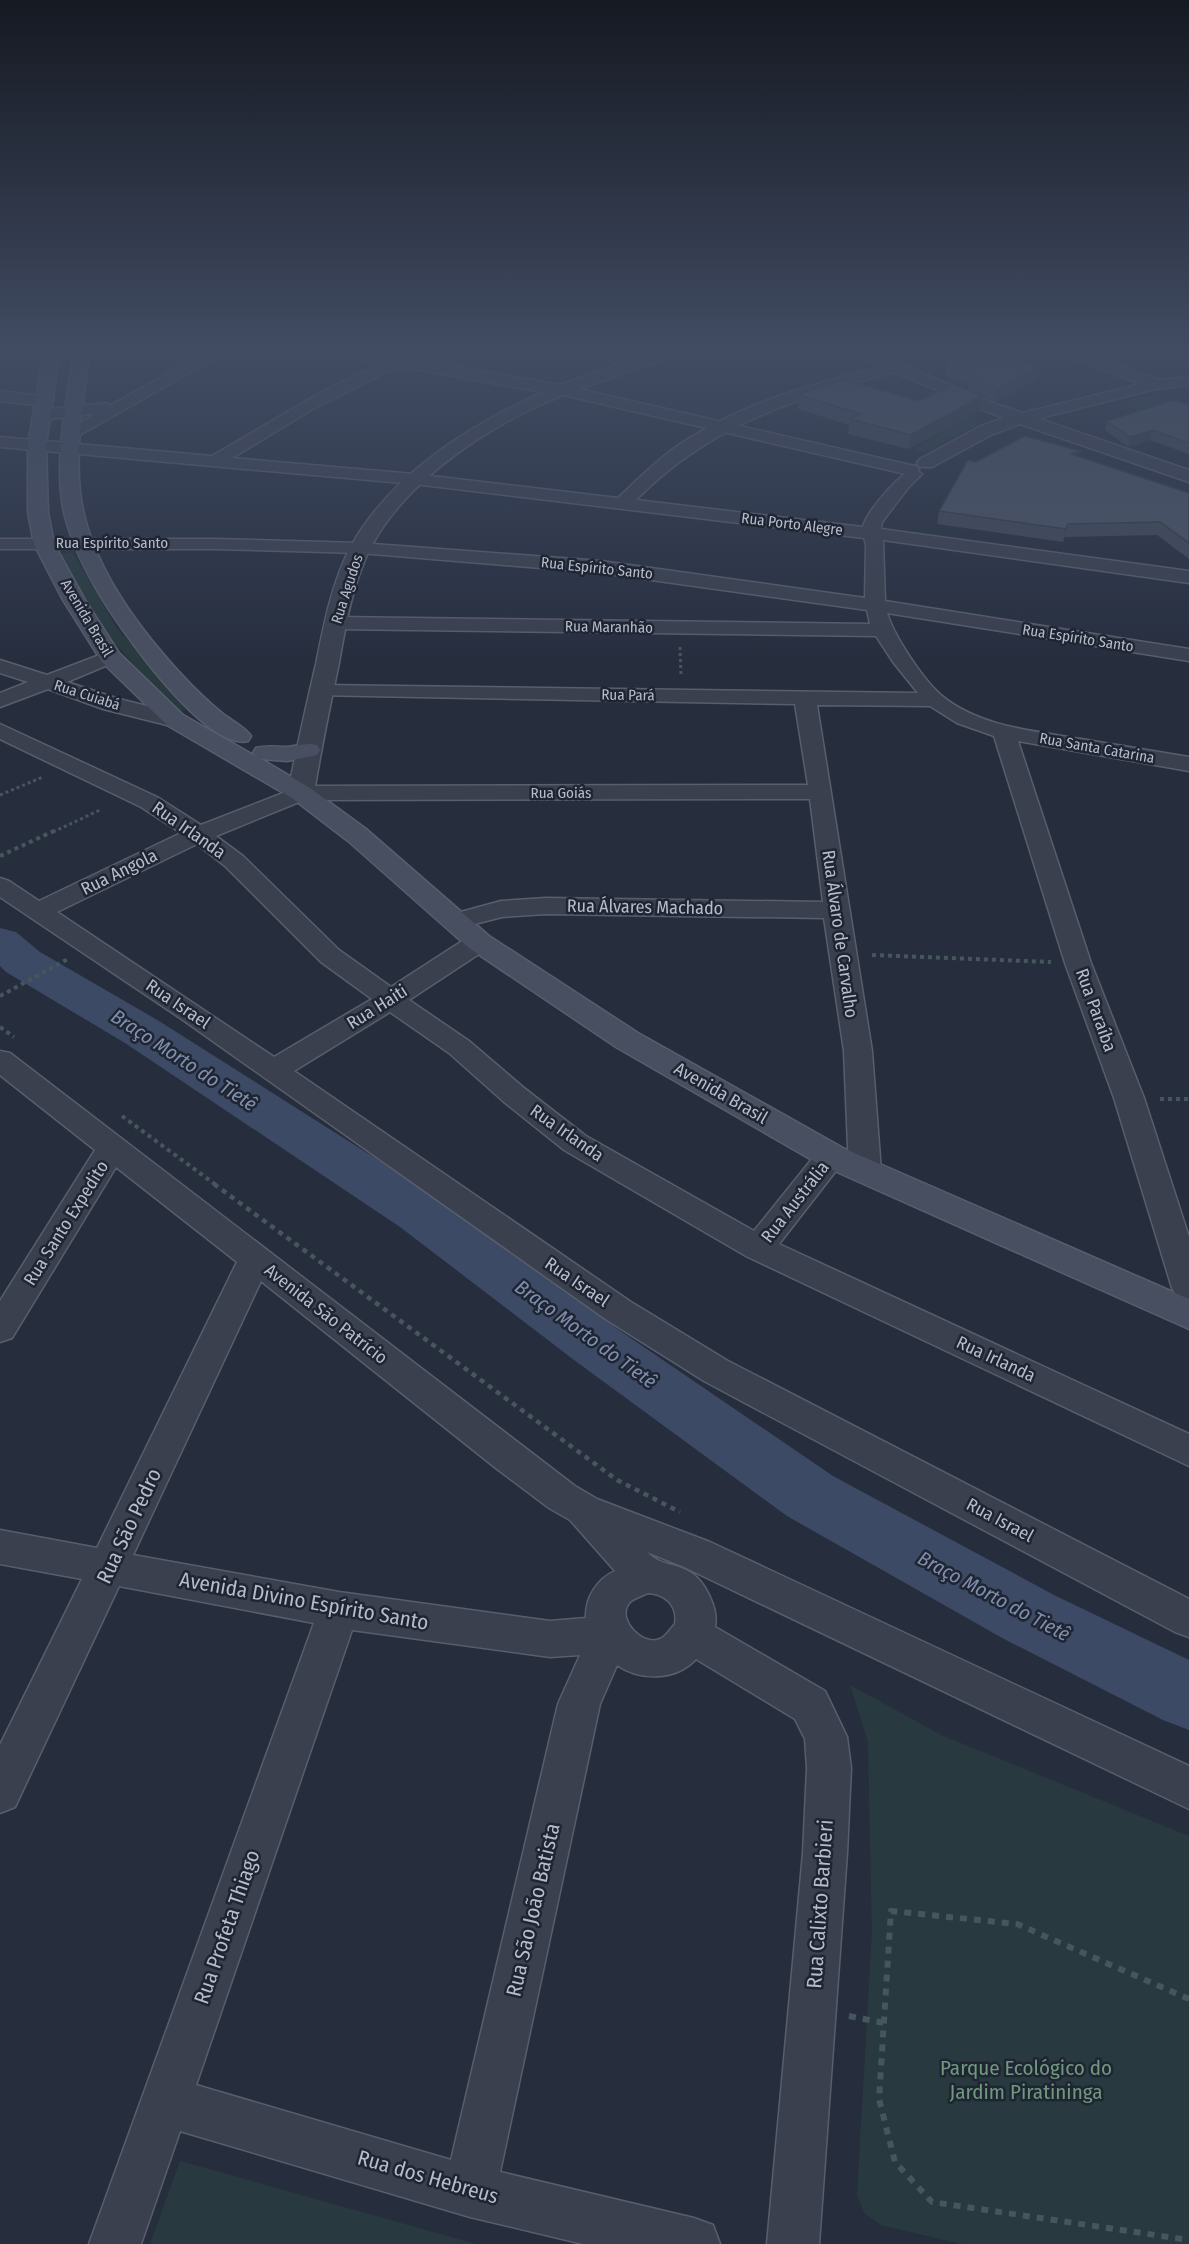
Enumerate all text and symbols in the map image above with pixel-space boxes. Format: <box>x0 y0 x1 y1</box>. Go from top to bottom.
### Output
street label: Rua Porto Alegre <box>740 509 844 539</box>
street label: Rua Espírito Santo <box>56 534 168 552</box>
street label: Rua Agudos <box>327 552 367 626</box>
street label: Rua Espírito Santo <box>540 553 654 583</box>
street label: Avenida Brasil <box>57 576 117 660</box>
street label: Rua Maranhão <box>565 617 653 637</box>
street label: Rua Espírito Santo <box>1021 620 1135 656</box>
street label: Rua Cuiabá <box>52 676 122 714</box>
street label: Rua Pará <box>601 686 655 704</box>
street label: Rua Santa Catarina <box>1038 729 1156 767</box>
street label: Rua Goiás <box>531 784 591 802</box>
street label: Rua Irlanda <box>148 797 230 863</box>
street label: Rua Angola <box>77 844 161 900</box>
street label: Rua Álvaro de Carvalho <box>817 848 864 1019</box>
street label: Rua Álvares Machado <box>567 894 723 919</box>
street label: Rua Paraíba <box>1071 965 1121 1055</box>
street label: Rua Israel <box>142 975 215 1034</box>
street label: Rua Haiti <box>343 980 411 1034</box>
water label: Braço Morto do Tietê <box>107 1004 262 1116</box>
street label: Avenida Brasil <box>670 1057 772 1129</box>
street label: Rua Irlanda <box>526 1100 608 1166</box>
street label: Rua Santo Expedito <box>19 1157 113 1289</box>
street label: Rua Austrália <box>756 1157 834 1247</box>
street label: Rua Israel <box>541 1253 614 1312</box>
street label: Avenida São Patrício <box>260 1259 392 1369</box>
water label: Braço Morto do Tietê <box>511 1275 662 1394</box>
street label: Rua Irlanda <box>953 1331 1039 1387</box>
street label: Rua São Pedro <box>91 1464 167 1588</box>
street label: Rua Israel <box>963 1493 1038 1547</box>
water label: Braço Morto do Tietê <box>914 1546 1075 1646</box>
street label: Avenida Divino Espírito Santo <box>177 1566 431 1636</box>
street label: Rua Calixto Barbieri <box>801 1819 839 1989</box>
street label: Rua São João Batista <box>500 1821 566 1999</box>
street label: Rua Profeta Thiago <box>188 1847 266 2007</box>
park label: Parque Ecológico do Jardim Piratininga <box>940 2055 1112 2105</box>
street label: Rua dos Hebreus <box>355 2144 501 2210</box>

